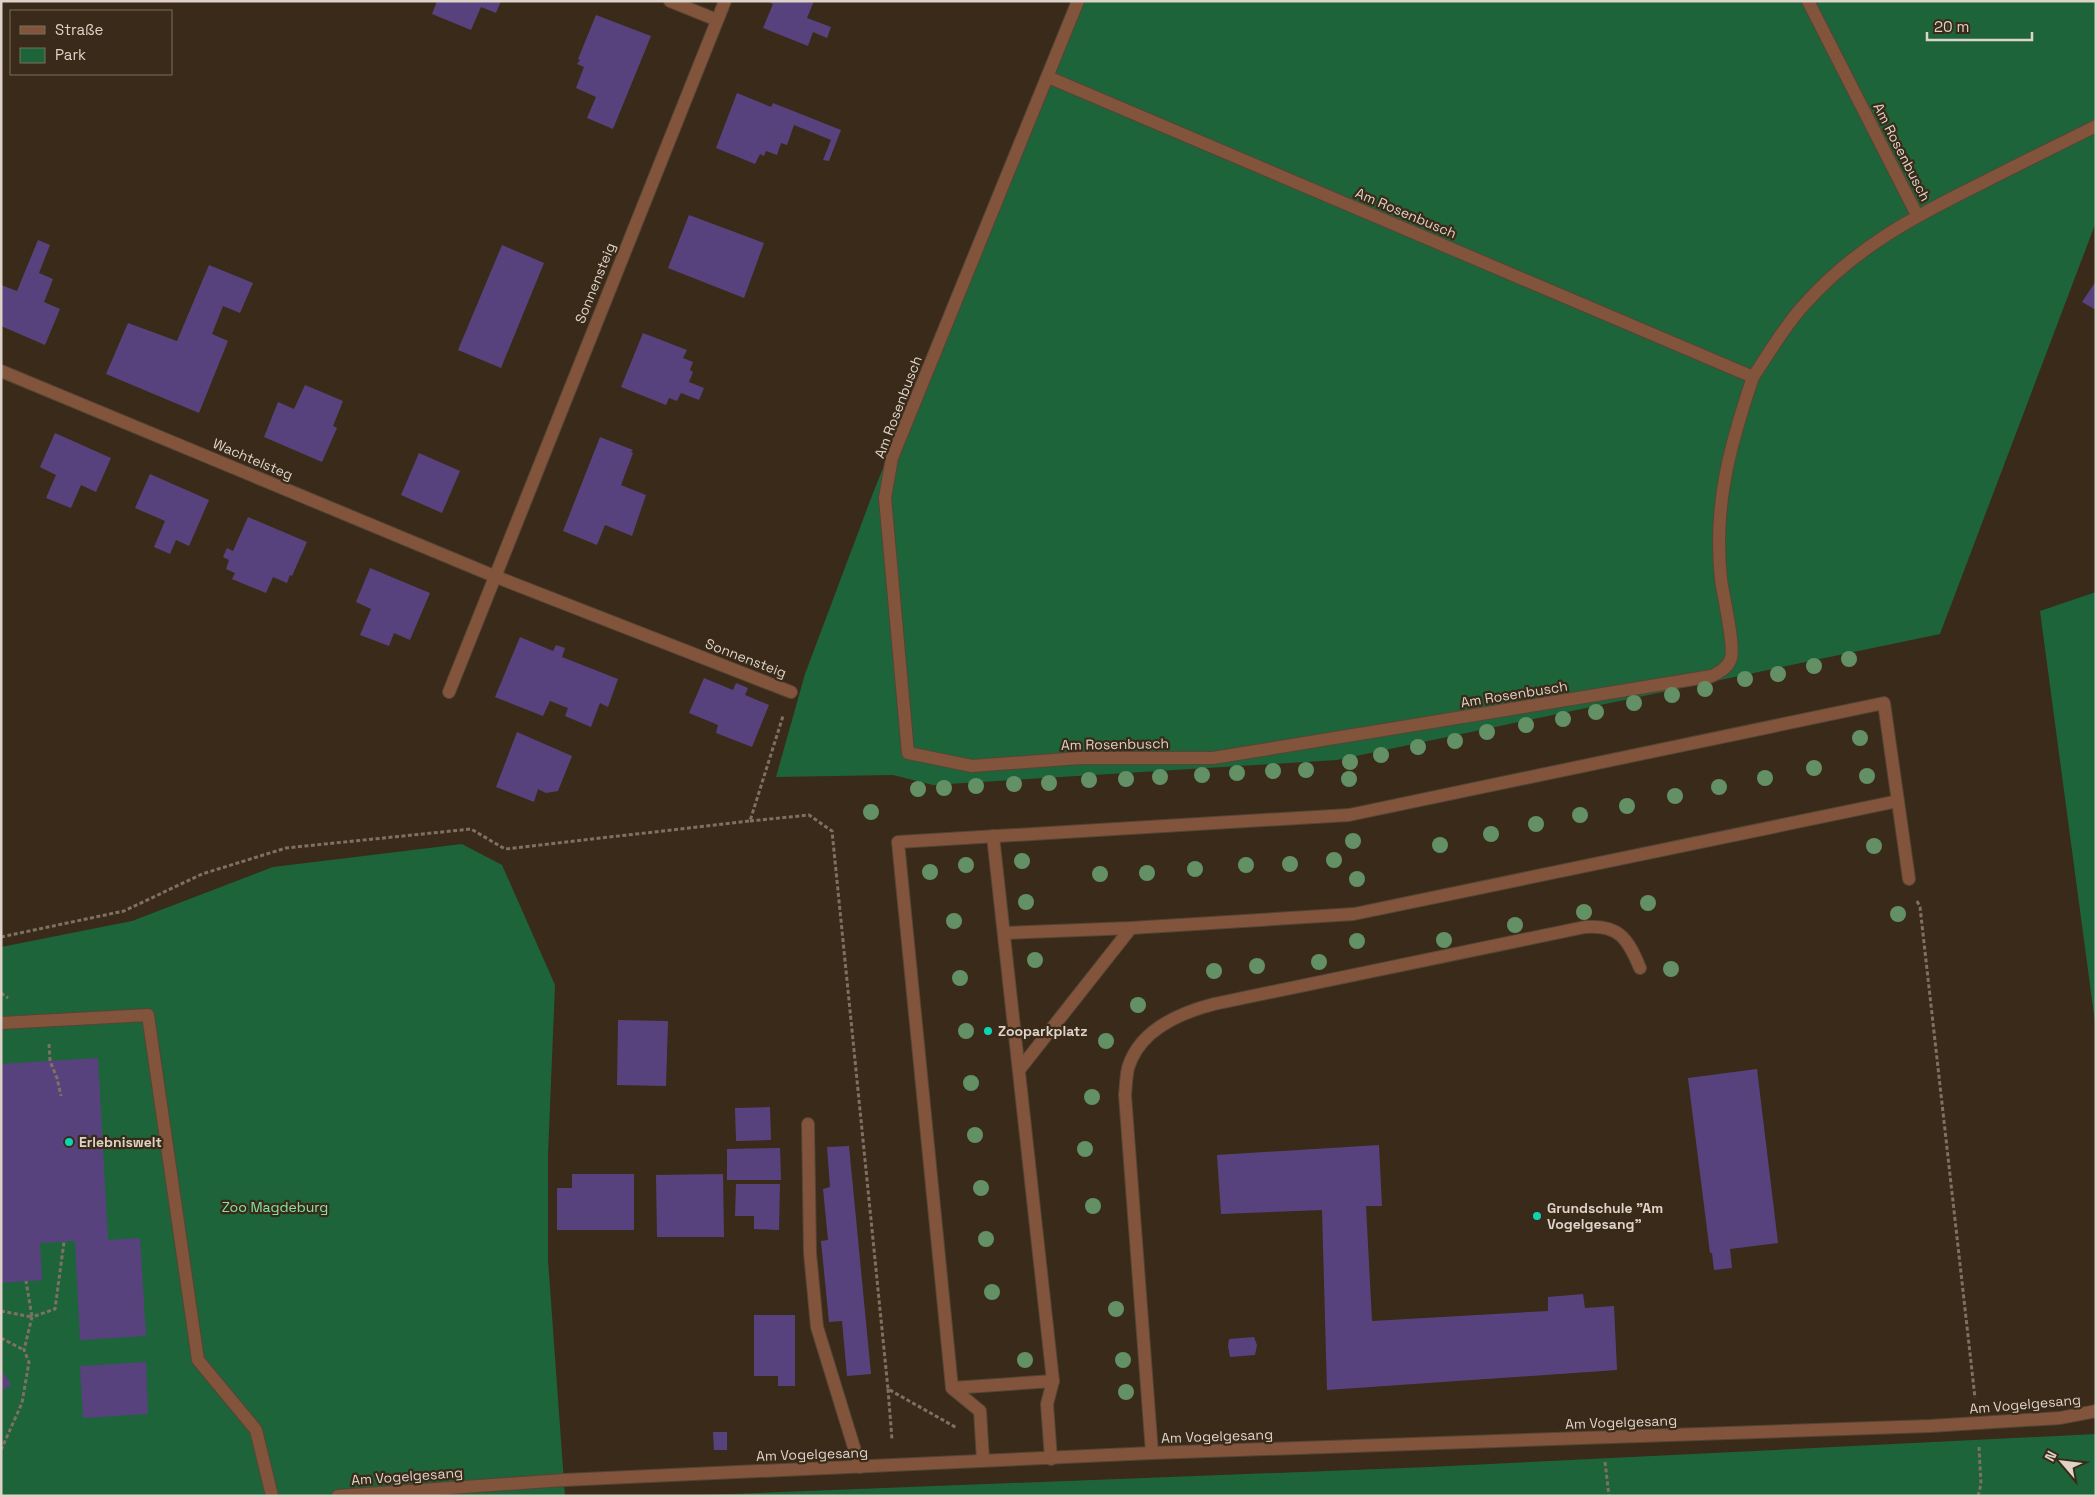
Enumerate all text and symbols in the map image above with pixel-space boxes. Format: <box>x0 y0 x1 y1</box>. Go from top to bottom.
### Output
legend <box>10 10 172 75</box>
scale bar <box>1927 10 2032 42</box>
text: 20 m <box>1934 17 1969 36</box>
text: Straße <box>55 20 104 39</box>
text: Park <box>55 45 86 64</box>
street label: Am Rosenbusch <box>1869 100 1935 204</box>
street label: Am Rosenbusch <box>1353 184 1459 242</box>
street label: Sonnensteig <box>571 240 619 326</box>
street label: Am Rosenbusch <box>870 353 926 461</box>
street label: Wachtelsteg <box>210 434 296 484</box>
street label: Sonnensteig <box>703 634 789 682</box>
street label: Am Rosenbusch <box>1459 677 1569 711</box>
street label: Am Rosenbusch <box>1061 734 1169 754</box>
place label: Zooparkplatz <box>998 1022 1087 1040</box>
marker: Zooparkplatz <box>982 1025 994 1037</box>
place label: Erlebniswelt <box>79 1133 162 1151</box>
marker: Erlebniswelt <box>63 1136 75 1148</box>
park label: Zoo Magdeburg <box>222 1198 328 1216</box>
place label: Grundschule "Am Vogelgesang" <box>1547 1199 1663 1233</box>
marker: Grundschule "Am Vogelgesang" <box>1531 1210 1543 1222</box>
street label: Am Vogelgesang <box>1968 1390 2082 1418</box>
street label: Am Vogelgesang <box>1565 1411 1677 1433</box>
street label: Am Vogelgesang <box>1161 1425 1273 1447</box>
north arrow <box>2037 1437 2087 1487</box>
street label: Am Vogelgesang <box>756 1443 868 1465</box>
text: N <box>2040 1448 2061 1464</box>
street label: Am Vogelgesang <box>351 1463 463 1489</box>

